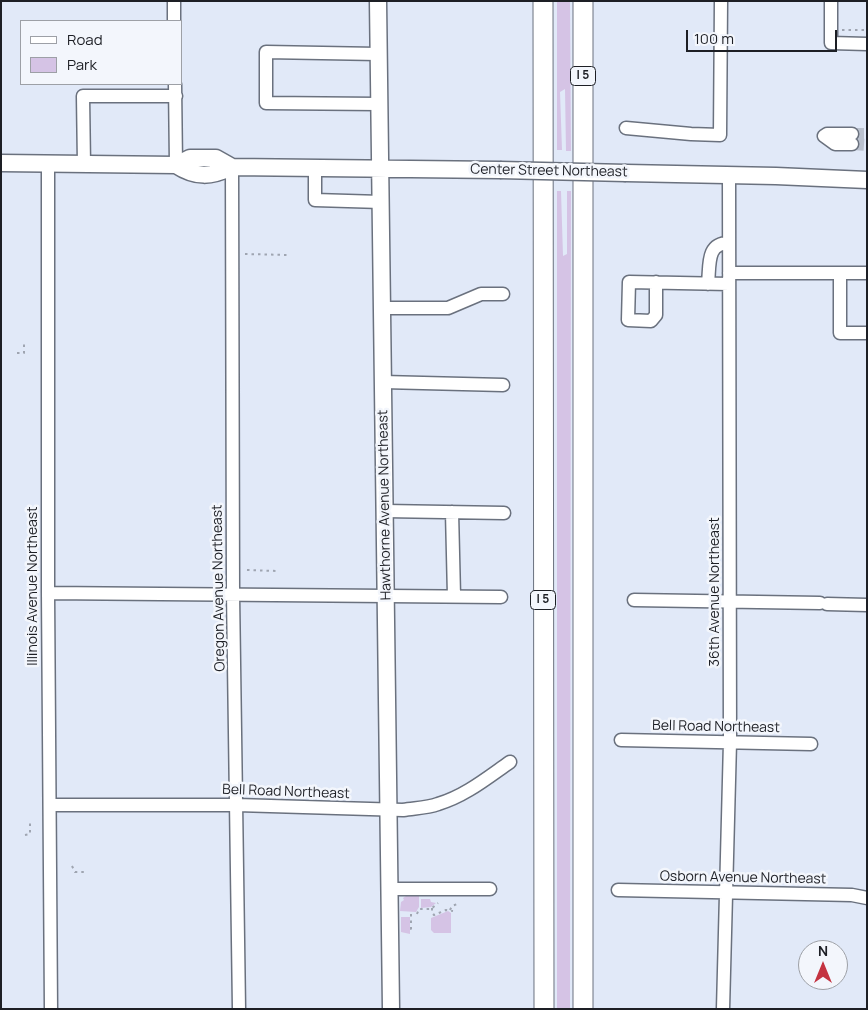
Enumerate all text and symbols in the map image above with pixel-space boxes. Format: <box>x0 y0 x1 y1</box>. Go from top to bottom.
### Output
legend <box>20 20 182 85</box>
scale bar <box>688 20 839 52</box>
text: 100 m <box>694 28 734 49</box>
text: Road <box>67 29 103 50</box>
text: Park <box>67 54 97 75</box>
road number: I 5 <box>570 66 596 85</box>
street label: Center Street Northeast <box>470 161 628 181</box>
street label: Hawthorne Avenue Northeast <box>375 410 395 600</box>
street label: Oregon Avenue Northeast <box>209 504 229 672</box>
street label: Illinois Avenue Northeast <box>25 506 41 666</box>
street label: 36th Avenue Northeast <box>707 517 723 667</box>
road number: I 5 <box>530 590 556 610</box>
street label: Bell Road Northeast <box>652 717 780 737</box>
street label: Bell Road Northeast <box>222 781 350 803</box>
street label: Osborn Avenue Northeast <box>660 868 826 888</box>
north arrow <box>798 940 848 990</box>
text: N <box>818 941 828 960</box>

